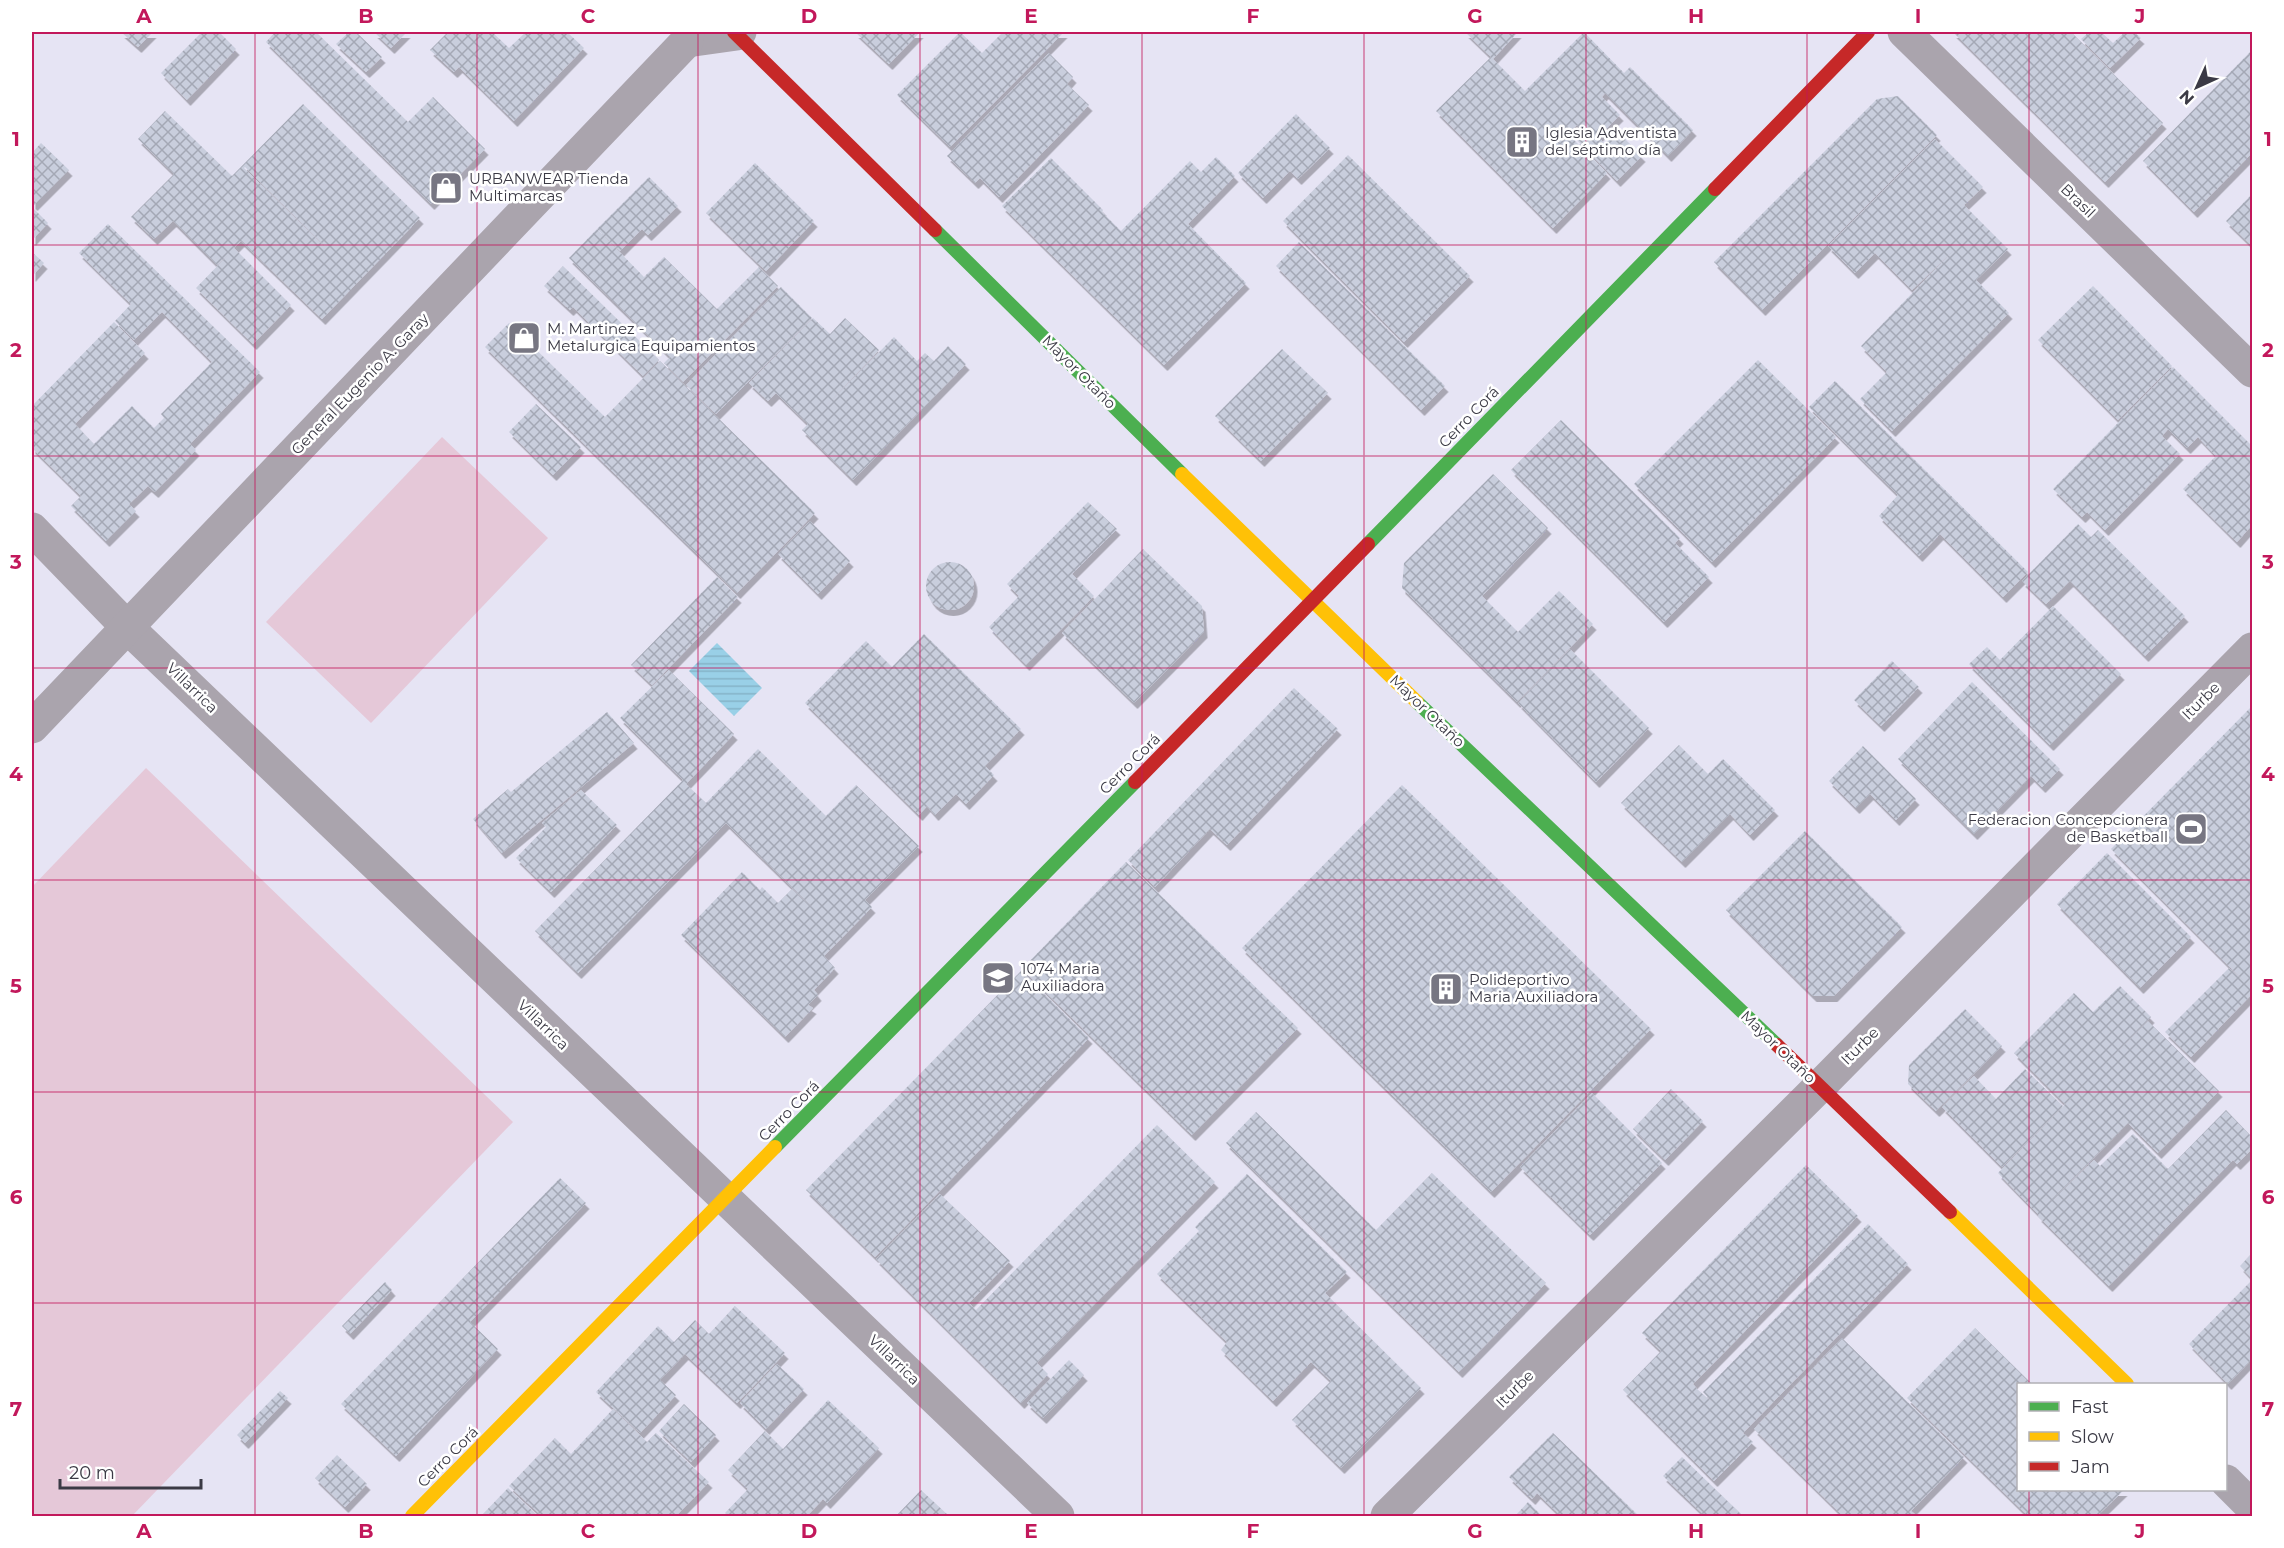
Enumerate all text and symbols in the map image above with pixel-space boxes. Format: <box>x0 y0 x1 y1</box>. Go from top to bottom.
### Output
text: A <box>135 4 152 28</box>
text: B <box>358 4 374 28</box>
text: C <box>581 4 596 28</box>
text: D <box>801 4 817 28</box>
text: E <box>1024 4 1038 28</box>
text: F <box>1247 4 1260 28</box>
text: G <box>1467 4 1483 28</box>
text: H <box>1688 4 1704 28</box>
text: I <box>1915 4 1921 28</box>
text: J <box>2134 4 2145 28</box>
north arrow <box>2167 57 2227 117</box>
text: N <box>2175 86 2198 109</box>
place label: Iglesia Adventista del séptimo día <box>1545 123 1677 159</box>
building icon: Iglesia Adventista del séptimo día <box>1504 124 1540 160</box>
text: 1 <box>12 127 20 151</box>
text: 1 <box>2264 127 2272 151</box>
place label: URBANWEAR Tienda Multimarcas <box>469 169 629 205</box>
shop icon: URBANWEAR Tienda Multimarcas <box>428 170 464 206</box>
street label: Brasil <box>2057 180 2100 222</box>
street label: General Eugenio A. Garay <box>287 308 433 459</box>
place label: M. Martinez - Metalurgica Equipamientos <box>547 319 755 355</box>
shop icon: M. Martinez - Metalurgica Equipamientos <box>506 320 542 356</box>
street label: Mayor Otaño <box>1038 331 1120 413</box>
text: 2 <box>10 338 22 362</box>
text: 2 <box>2262 338 2274 362</box>
street label: Cerro Corá <box>1435 382 1503 451</box>
text: 3 <box>9 550 22 574</box>
text: 3 <box>2261 550 2274 574</box>
street label: Villarrica <box>163 658 222 717</box>
street label: Mayor Otaño <box>1386 670 1469 751</box>
street label: Iturbe <box>2178 678 2224 724</box>
street label: Cerro Corá <box>1095 729 1164 798</box>
text: 4 <box>9 762 23 786</box>
text: 4 <box>2261 762 2275 786</box>
place label: Federacion Concepcionera de Basketball <box>1968 810 2168 846</box>
sports icon: Federacion Concepcionera de Basketball <box>2173 811 2209 847</box>
place label: 1074 Maria Auxiliadora <box>1021 959 1104 995</box>
school or university icon: 1074 Maria Auxiliadora <box>980 960 1016 996</box>
place label: Polideportivo Maria Auxiliadora <box>1469 970 1598 1006</box>
building icon: Polideportivo Maria Auxiliadora <box>1428 971 1464 1007</box>
text: 5 <box>10 974 22 998</box>
text: 5 <box>2262 974 2274 998</box>
street label: Villarrica <box>514 995 573 1054</box>
street label: Mayor Otaño <box>1737 1006 1820 1087</box>
street label: Iturbe <box>1837 1023 1883 1069</box>
street label: Cerro Corá <box>754 1076 823 1145</box>
text: 6 <box>10 1185 23 1209</box>
text: 6 <box>2262 1185 2275 1209</box>
street label: Villarrica <box>865 1330 924 1389</box>
street label: Iturbe <box>1492 1366 1538 1412</box>
legend <box>2017 1383 2227 1491</box>
text: Fast <box>2071 1396 2109 1418</box>
text: 7 <box>10 1397 22 1421</box>
text: 7 <box>2262 1397 2274 1421</box>
street label: Cerro Corá <box>413 1422 482 1491</box>
text: Slow <box>2071 1426 2114 1448</box>
scale bar <box>60 1452 201 1490</box>
text: Jam <box>2070 1456 2110 1478</box>
text: 20 m <box>69 1462 115 1484</box>
text: A <box>135 1519 152 1543</box>
text: B <box>358 1519 374 1543</box>
text: C <box>581 1519 596 1543</box>
text: D <box>801 1519 817 1543</box>
text: E <box>1024 1519 1038 1543</box>
text: F <box>1247 1519 1260 1543</box>
text: G <box>1467 1519 1483 1543</box>
text: H <box>1688 1519 1704 1543</box>
text: I <box>1915 1519 1921 1543</box>
text: J <box>2134 1519 2145 1543</box>

